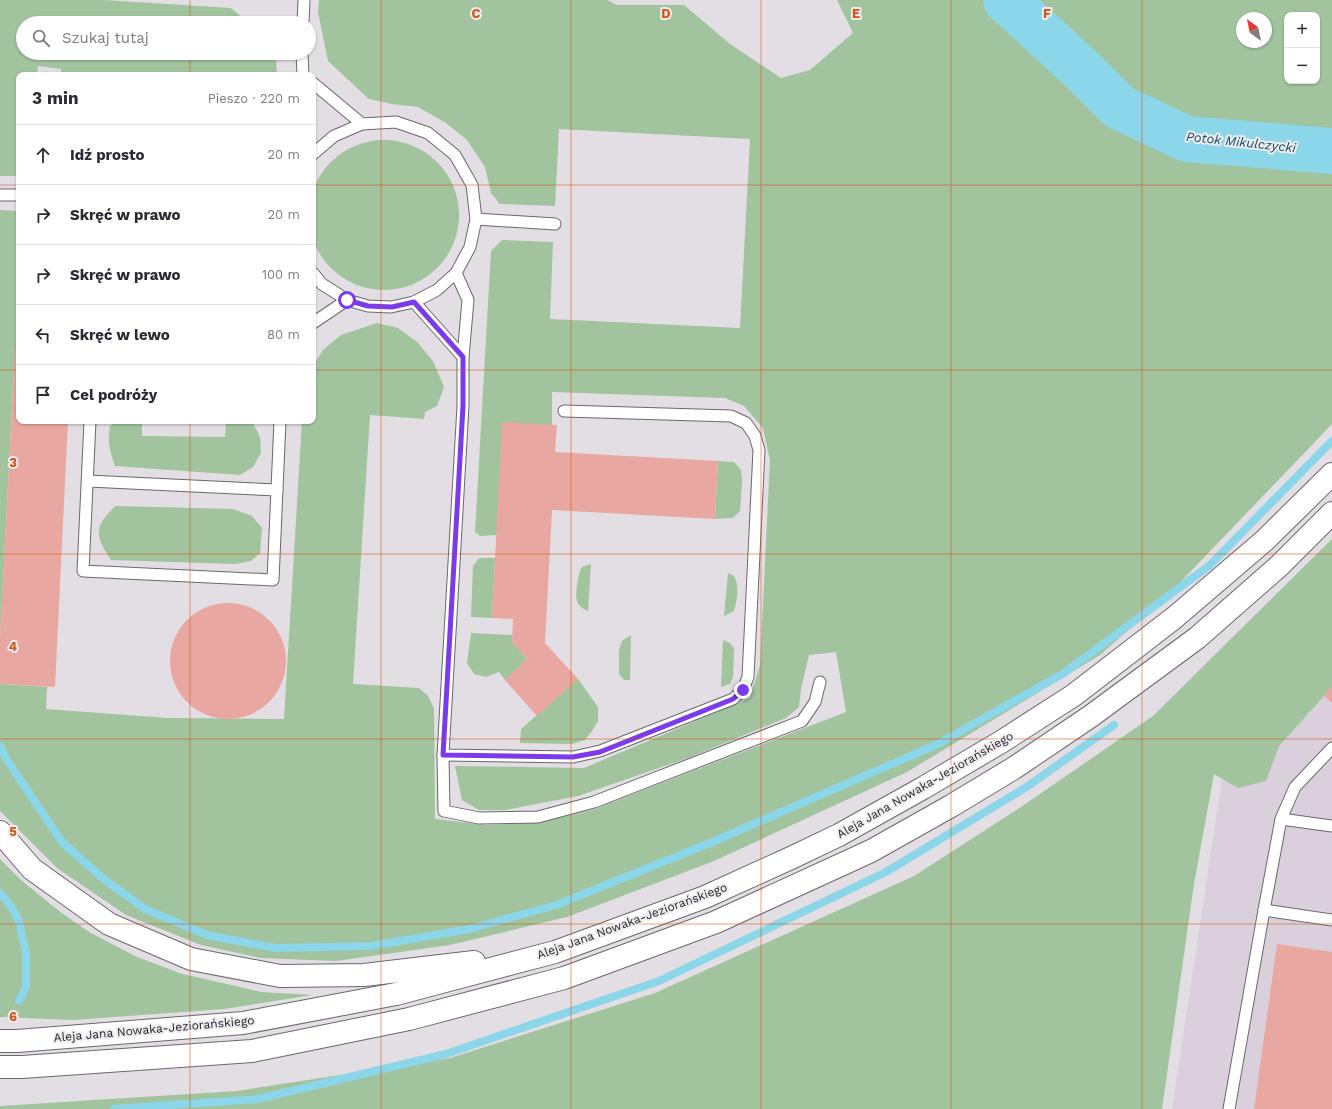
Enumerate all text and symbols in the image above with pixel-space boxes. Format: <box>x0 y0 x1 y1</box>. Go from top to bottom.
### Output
text: C <box>472 6 481 21</box>
text: D <box>661 6 671 21</box>
text: E <box>852 6 860 21</box>
text: F <box>1043 6 1051 21</box>
north arrow <box>1236 12 1272 48</box>
map controls <box>1284 12 1320 84</box>
button: + <box>1284 12 1320 48</box>
search box <box>16 16 316 60</box>
icon: search <box>30 27 52 49</box>
text: Szukaj tutaj <box>62 29 149 47</box>
button: − <box>1284 48 1320 84</box>
text: 3 min <box>32 88 78 108</box>
text: Pieszo · 220 m <box>208 91 300 106</box>
water label: Potok Mikulczycki <box>1185 129 1297 155</box>
icon: ahead <box>32 144 54 166</box>
text: Idź prosto <box>70 146 144 164</box>
text: 20 m <box>268 147 300 162</box>
icon: right <box>32 204 54 226</box>
text: Skręć w prawo <box>70 206 180 224</box>
text: 20 m <box>268 207 300 222</box>
icon: right <box>32 264 54 286</box>
text: Skręć w prawo <box>70 266 180 284</box>
text: 100 m <box>262 267 300 282</box>
route start <box>338 291 356 309</box>
icon: left <box>32 324 54 346</box>
text: Skręć w lewo <box>70 326 170 344</box>
text: 80 m <box>267 327 300 342</box>
icon: arrive <box>32 384 54 406</box>
text: Cel podróży <box>70 386 157 404</box>
text: 3 <box>9 455 17 470</box>
text: 4 <box>9 639 18 654</box>
route end <box>734 681 752 699</box>
street label: Aleja Jana Nowaka-Jeziorańskiego <box>834 729 1016 841</box>
text: 5 <box>9 824 17 839</box>
street label: Aleja Jana Nowaka-Jeziorańskiego <box>535 880 729 962</box>
text: 6 <box>9 1009 17 1024</box>
street label: Aleja Jana Nowaka-Jeziorańskiego <box>53 1013 255 1045</box>

